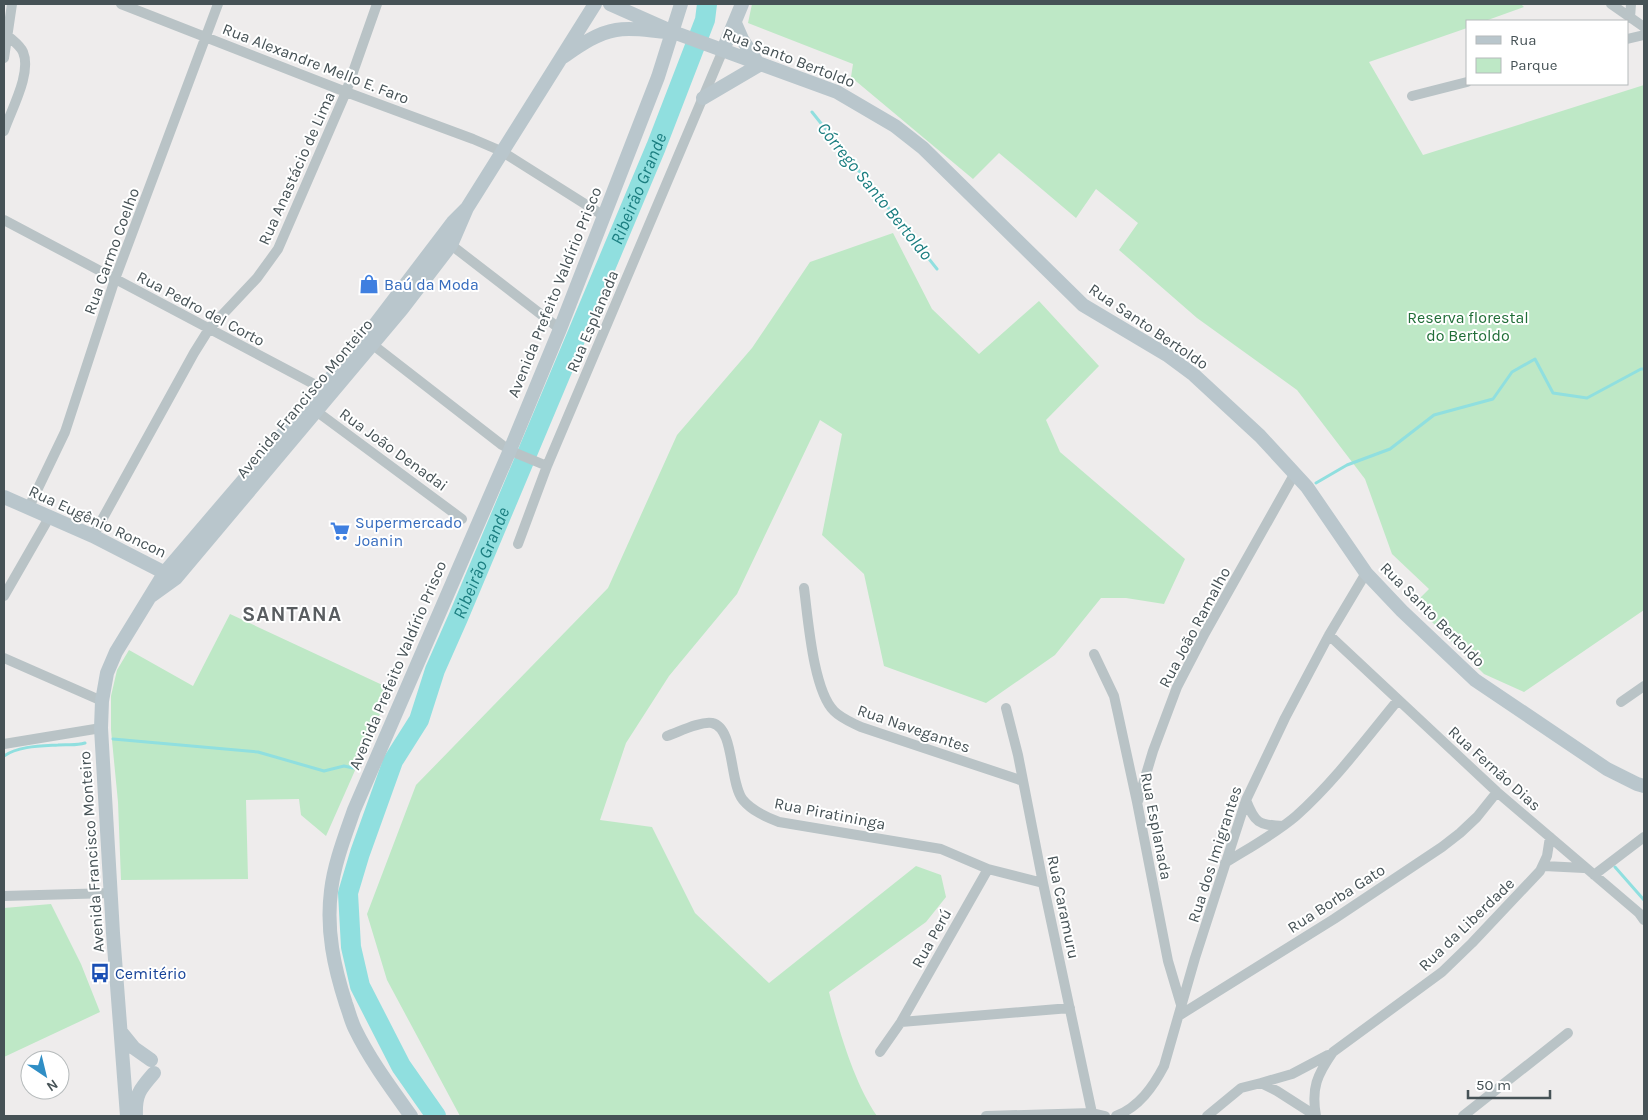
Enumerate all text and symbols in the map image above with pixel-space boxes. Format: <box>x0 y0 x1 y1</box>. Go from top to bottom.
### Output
street label: Rua Alexandre Mello E. Faro <box>220 19 412 108</box>
legend <box>1466 20 1628 85</box>
street label: Rua Santo Bertoldo <box>720 23 858 91</box>
text: Rua <box>1510 31 1537 49</box>
text: Parque <box>1510 56 1558 74</box>
street label: Rua Anastácio de Lima <box>254 88 339 248</box>
water label: Córrego Santo Bertoldo <box>813 118 938 265</box>
water label: Ribeirão Grande <box>605 130 671 248</box>
street label: Avenida Prefeito Valdírio Prisco <box>503 184 605 400</box>
street label: Rua Carmo Coelho <box>80 185 143 317</box>
street label: Rua Pedro del Corto <box>134 267 268 350</box>
street label: Rua Esplanada <box>562 267 622 375</box>
shop icon: Baú da Moda <box>358 273 380 295</box>
place label: Baú da Moda <box>384 275 479 294</box>
street label: Rua Santo Bertoldo <box>1085 279 1212 373</box>
park label: Reserva florestal do Bertoldo <box>1407 308 1529 345</box>
street label: Avenida Francisco Monteiro <box>232 315 377 482</box>
street label: Rua João Denadai <box>336 404 451 495</box>
street label: Rua Eugênio Roncon <box>26 481 170 562</box>
water label: Ribeirão Grande <box>448 504 514 622</box>
place label: Supermercado Joanin <box>355 513 462 550</box>
supermarket icon: Supermercado Joanin <box>329 520 351 542</box>
street label: Avenida Prefeito Valdírio Prisco <box>345 558 450 773</box>
street label: Rua Santo Bertoldo <box>1376 558 1489 671</box>
street label: Rua João Ramalho <box>1155 564 1234 691</box>
district label: SANTANA <box>242 602 342 626</box>
street label: Rua Navegantes <box>855 700 973 757</box>
street label: Rua Fernão Dias <box>1445 722 1545 815</box>
street label: Avenida Francisco Monteiro <box>75 751 108 953</box>
street label: Rua Esplanada <box>1137 771 1176 881</box>
street label: Rua dos Imigrantes <box>1183 783 1246 925</box>
street label: Rua Piratininga <box>773 793 887 834</box>
street label: Rua Caramuru <box>1043 854 1084 961</box>
street label: Rua Borba Gato <box>1284 860 1389 937</box>
street label: Rua da Liberdade <box>1414 874 1518 975</box>
street label: Rua Perú <box>907 905 955 971</box>
bus stop icon: Cemitério <box>89 962 111 984</box>
place label: Cemitério <box>115 964 186 983</box>
north arrow <box>20 1050 70 1100</box>
scale bar <box>1468 1068 1550 1100</box>
text: N <box>43 1075 61 1095</box>
text: 50 m <box>1476 1076 1511 1094</box>

